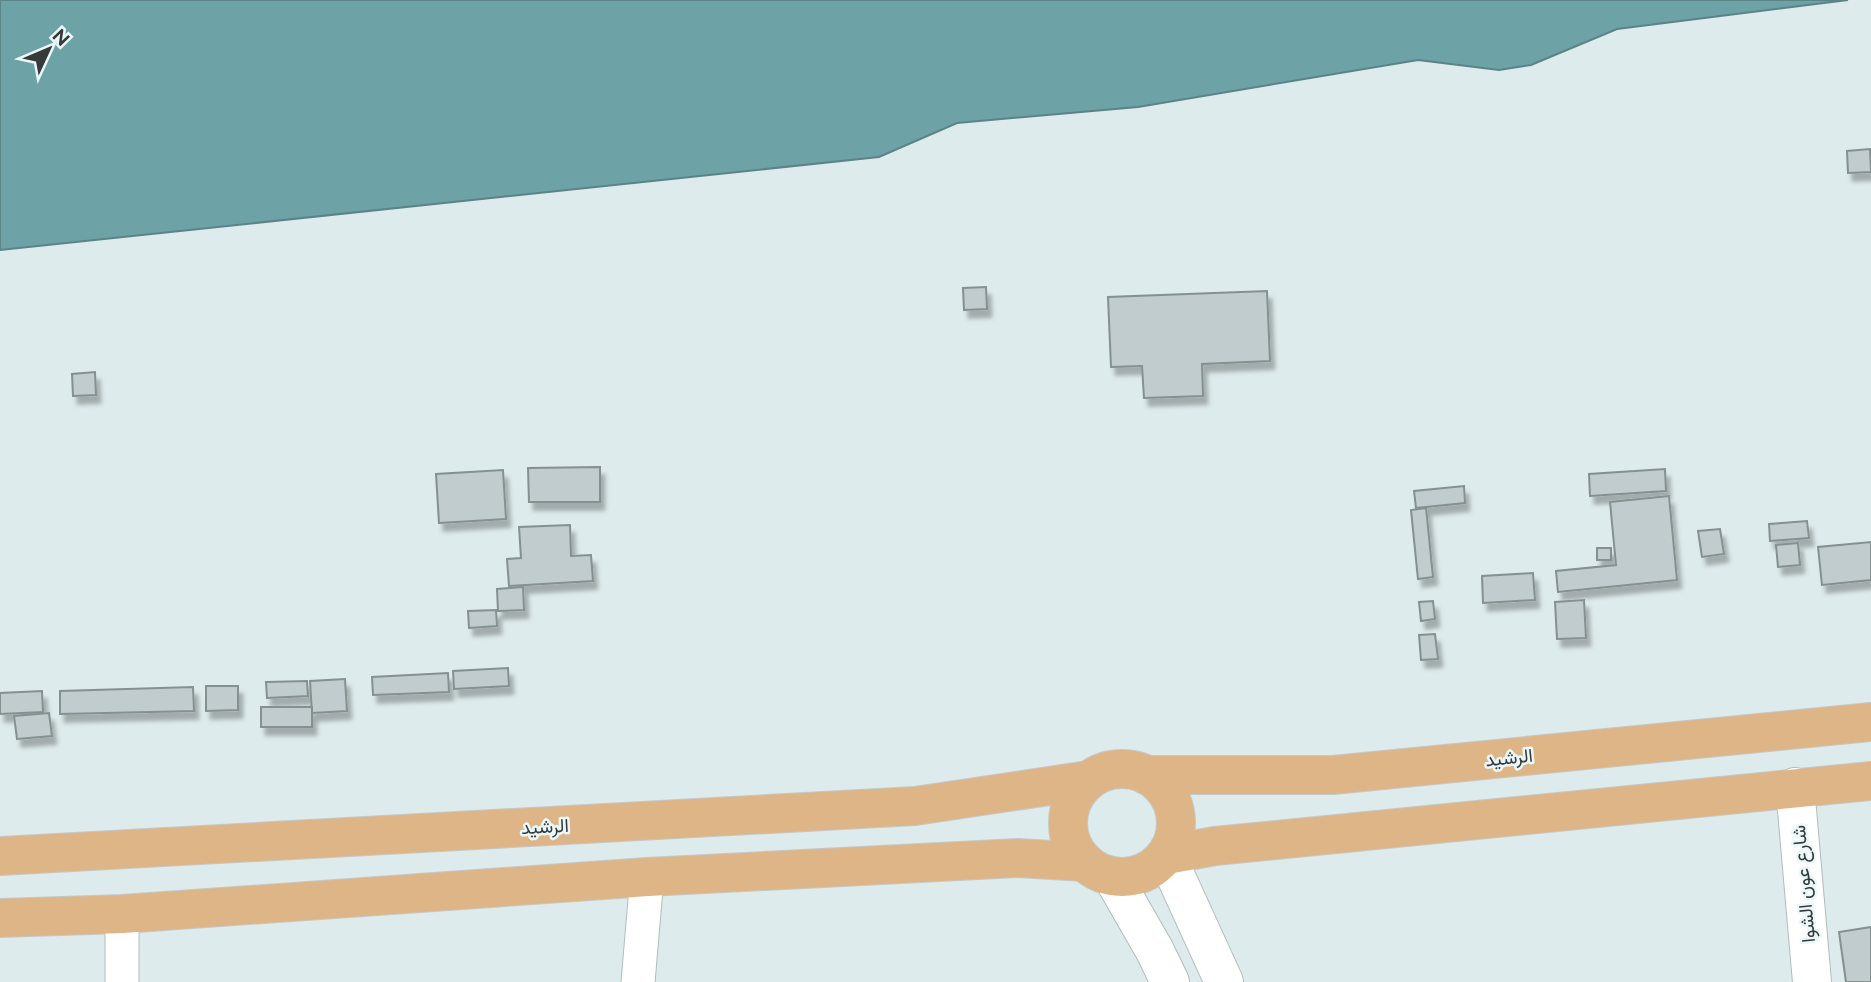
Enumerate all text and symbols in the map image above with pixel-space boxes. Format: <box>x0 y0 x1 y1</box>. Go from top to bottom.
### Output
north arrow <box>14 14 84 84</box>
text: N <box>48 24 74 50</box>
street label: الرشيد <box>1484 744 1534 771</box>
street label: الرشيد <box>521 814 569 839</box>
street label: شارع عون الشوا <box>1787 824 1821 944</box>

